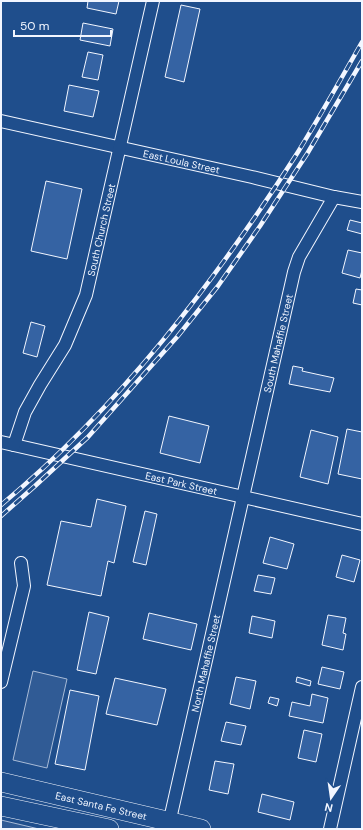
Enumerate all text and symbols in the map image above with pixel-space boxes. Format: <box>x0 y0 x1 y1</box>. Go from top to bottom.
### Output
scale bar <box>14 12 111 38</box>
text: 50 m <box>20 18 49 34</box>
street label: East Loula Street <box>142 147 221 177</box>
street label: South Church Street <box>85 182 118 277</box>
street label: South Mahaffie Street <box>261 293 296 394</box>
street label: East Park Street <box>144 469 219 498</box>
street label: North Mahaffie Street <box>188 613 223 713</box>
north arrow <box>311 778 351 818</box>
street label: East Santa Fe Street <box>54 789 148 823</box>
text: N <box>323 800 334 815</box>

